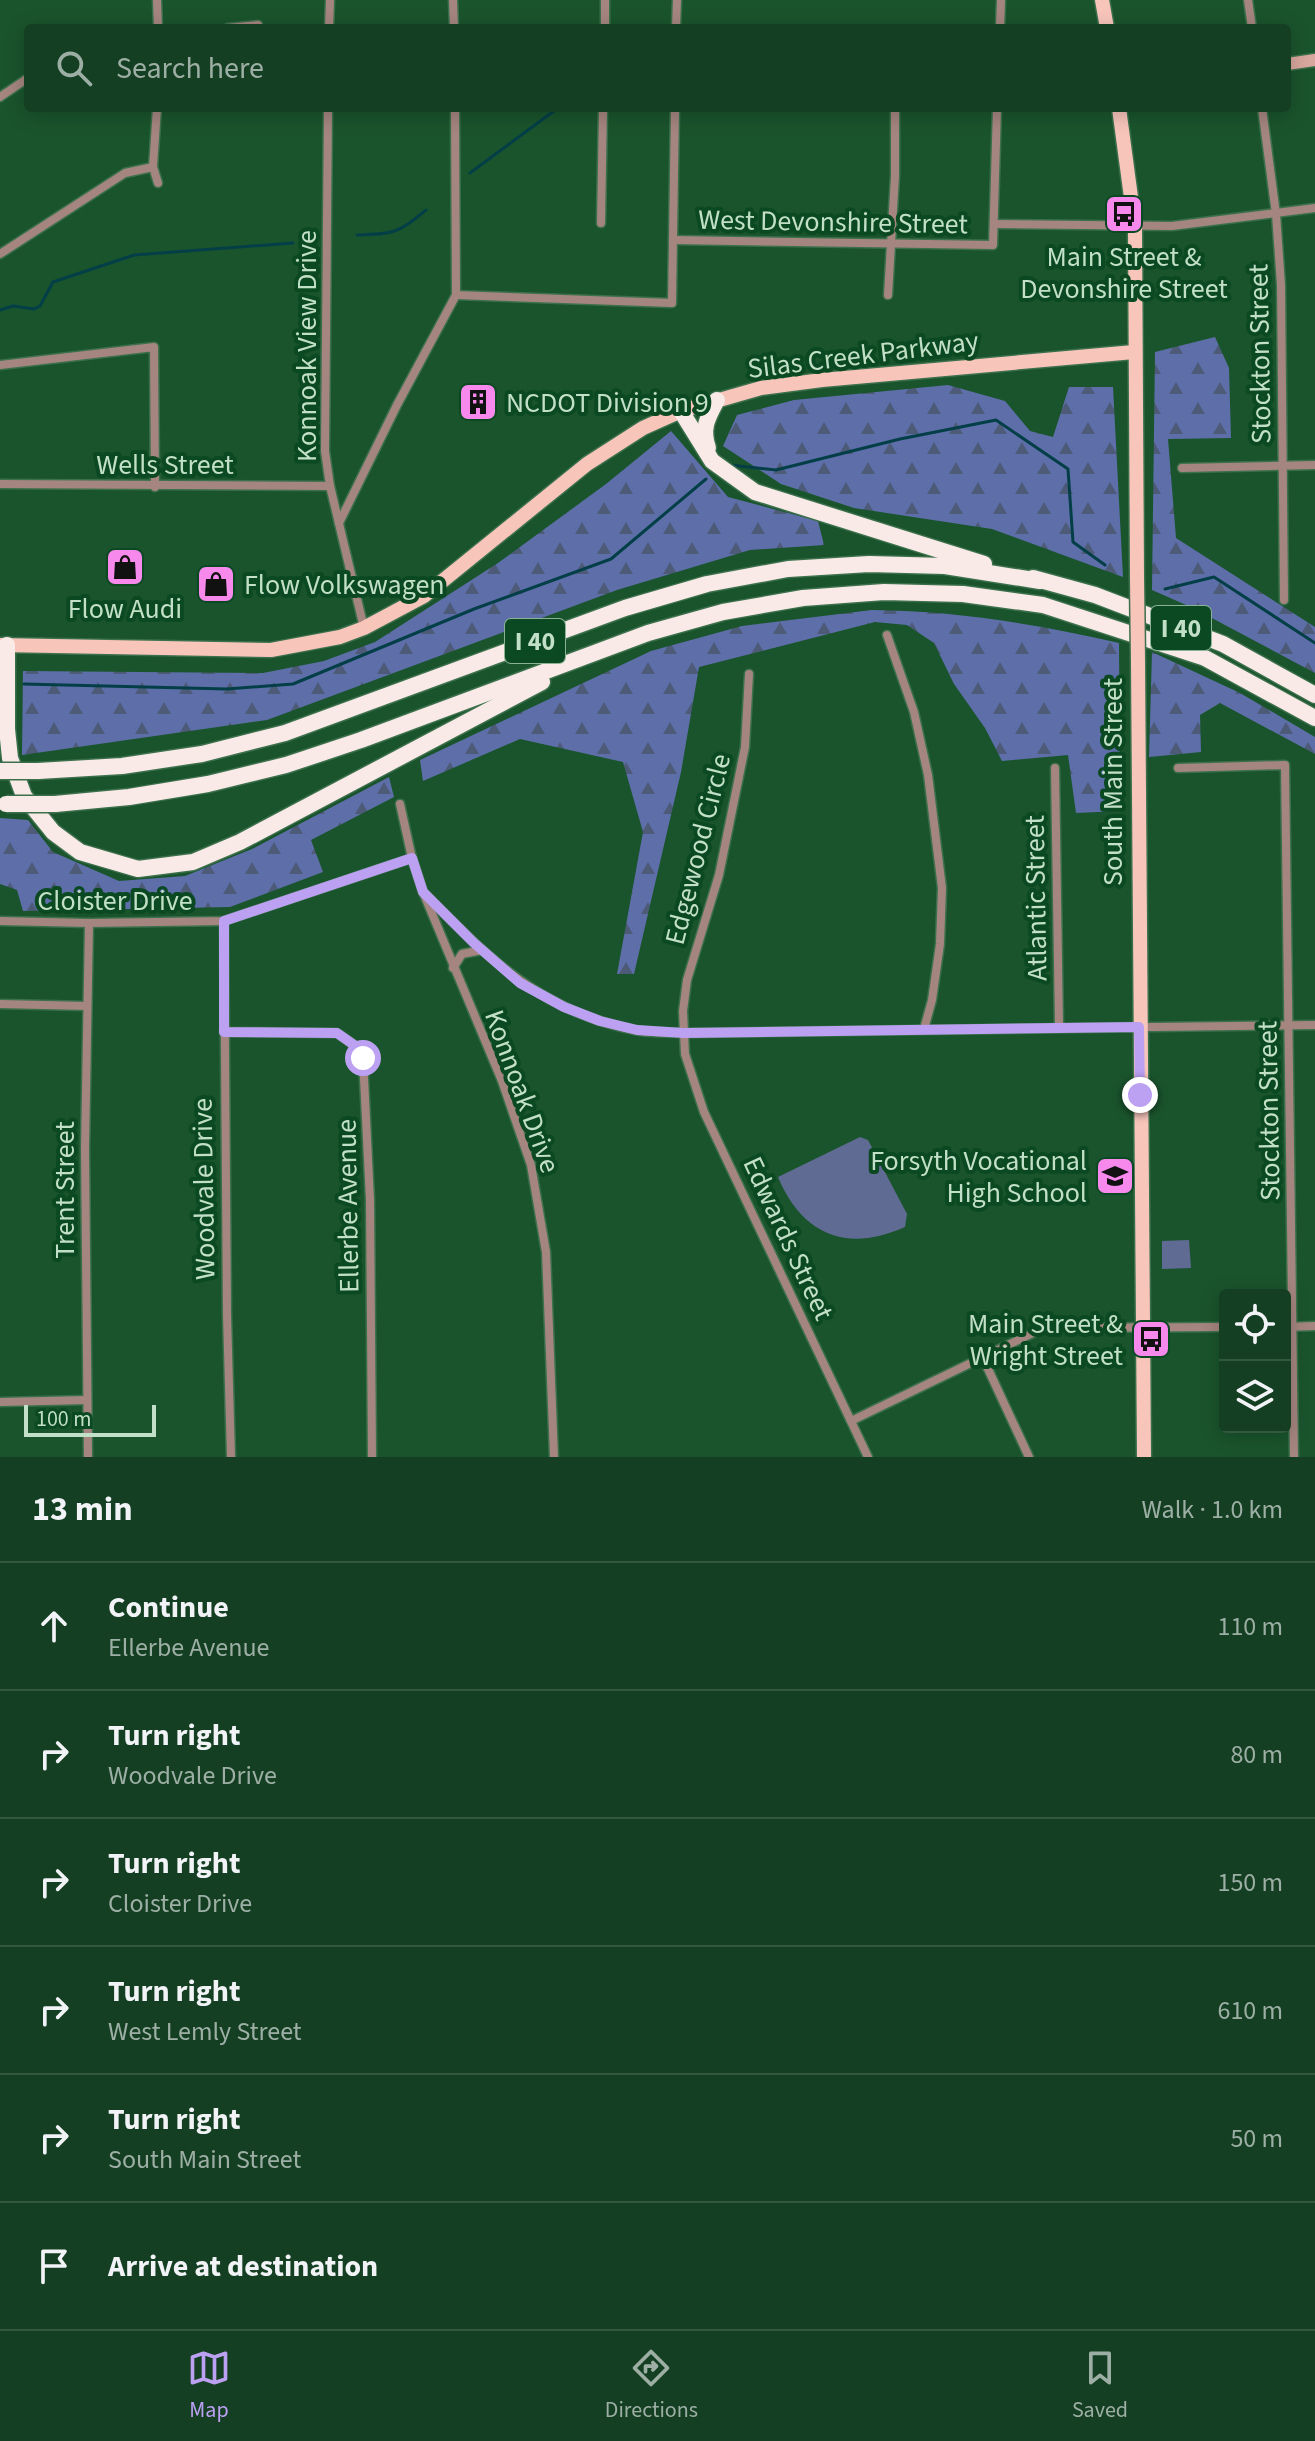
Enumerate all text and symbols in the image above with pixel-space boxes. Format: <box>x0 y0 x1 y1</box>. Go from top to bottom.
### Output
search box <box>24 24 1291 112</box>
icon: search <box>52 46 96 90</box>
text: Search here <box>116 47 264 90</box>
bus stop icon: Main Street & Devonshire Street <box>1103 193 1145 235</box>
street label: West Devonshire Street <box>698 200 969 244</box>
street label: Konnoak View Drive <box>287 230 327 462</box>
place label: Main Street & Devonshire Street <box>1020 237 1228 309</box>
street label: Stockton Street <box>1238 263 1282 444</box>
street label: Silas Creek Parkway <box>745 321 981 389</box>
building icon: NCDOT Division 9 <box>457 381 499 423</box>
place label: NCDOT Division 9 <box>506 383 709 423</box>
street label: Wells Street <box>96 445 234 485</box>
shop icon: Flow Audi <box>104 546 146 588</box>
shop icon: Flow Volkswagen <box>195 563 237 605</box>
place label: Flow Volkswagen <box>244 565 445 605</box>
place label: Flow Audi <box>68 589 182 629</box>
road number: I 40 <box>1151 606 1211 650</box>
road number: I 40 <box>505 619 565 663</box>
street label: South Main Street <box>1093 677 1133 886</box>
street label: Edgewood Circle <box>655 750 741 949</box>
street label: Atlantic Street <box>1015 814 1057 981</box>
street label: Cloister Drive <box>37 881 193 921</box>
street label: Konnoak Drive <box>474 1004 570 1178</box>
street label: Stockton Street <box>1247 1020 1291 1201</box>
route start <box>345 1040 381 1076</box>
route end <box>1122 1077 1158 1113</box>
street label: Woodvale Drive <box>182 1098 226 1280</box>
street label: Ellerbe Avenue <box>326 1119 370 1293</box>
street label: Trent Street <box>45 1121 85 1259</box>
place label: Forsyth Vocational High School <box>870 1141 1087 1213</box>
street label: Edwards Street <box>733 1150 844 1327</box>
school or university icon: Forsyth Vocational High School <box>1094 1155 1136 1197</box>
map controls <box>1219 1289 1291 1433</box>
button: locate <box>1219 1289 1291 1361</box>
place label: Main Street & Wright Street <box>968 1304 1124 1376</box>
bus stop icon: Main Street & Wright Street <box>1130 1318 1172 1360</box>
button: layers <box>1219 1361 1291 1433</box>
scale bar <box>24 1401 156 1437</box>
text: 100 m <box>36 1403 91 1435</box>
text: 13 min <box>32 1485 133 1534</box>
text: Walk · 1.0 km <box>1142 1491 1283 1528</box>
text: Continue <box>108 1586 229 1629</box>
icon: ahead <box>32 1604 76 1648</box>
text: 110 m <box>1217 1608 1283 1645</box>
text: Ellerbe Avenue <box>108 1629 270 1666</box>
text: Turn right <box>108 1714 240 1757</box>
icon: right <box>32 1732 76 1776</box>
text: 80 m <box>1230 1736 1283 1773</box>
text: Woodvale Drive <box>108 1757 277 1794</box>
text: Turn right <box>108 1842 240 1885</box>
icon: right <box>32 1860 76 1904</box>
text: 150 m <box>1217 1864 1283 1901</box>
text: Cloister Drive <box>108 1885 252 1922</box>
text: Turn right <box>108 1970 240 2013</box>
icon: right <box>32 1988 76 2032</box>
text: 610 m <box>1217 1992 1283 2029</box>
text: West Lemly Street <box>108 2013 302 2050</box>
text: Turn right <box>108 2098 240 2141</box>
icon: right <box>32 2116 76 2160</box>
text: 50 m <box>1230 2120 1283 2157</box>
text: South Main Street <box>108 2141 301 2178</box>
icon: arrive <box>32 2244 76 2288</box>
text: Arrive at destination <box>108 2245 378 2288</box>
tab: Map <box>187 2346 231 2426</box>
tab: Directions <box>605 2346 698 2426</box>
tab: Saved <box>1072 2346 1128 2426</box>

